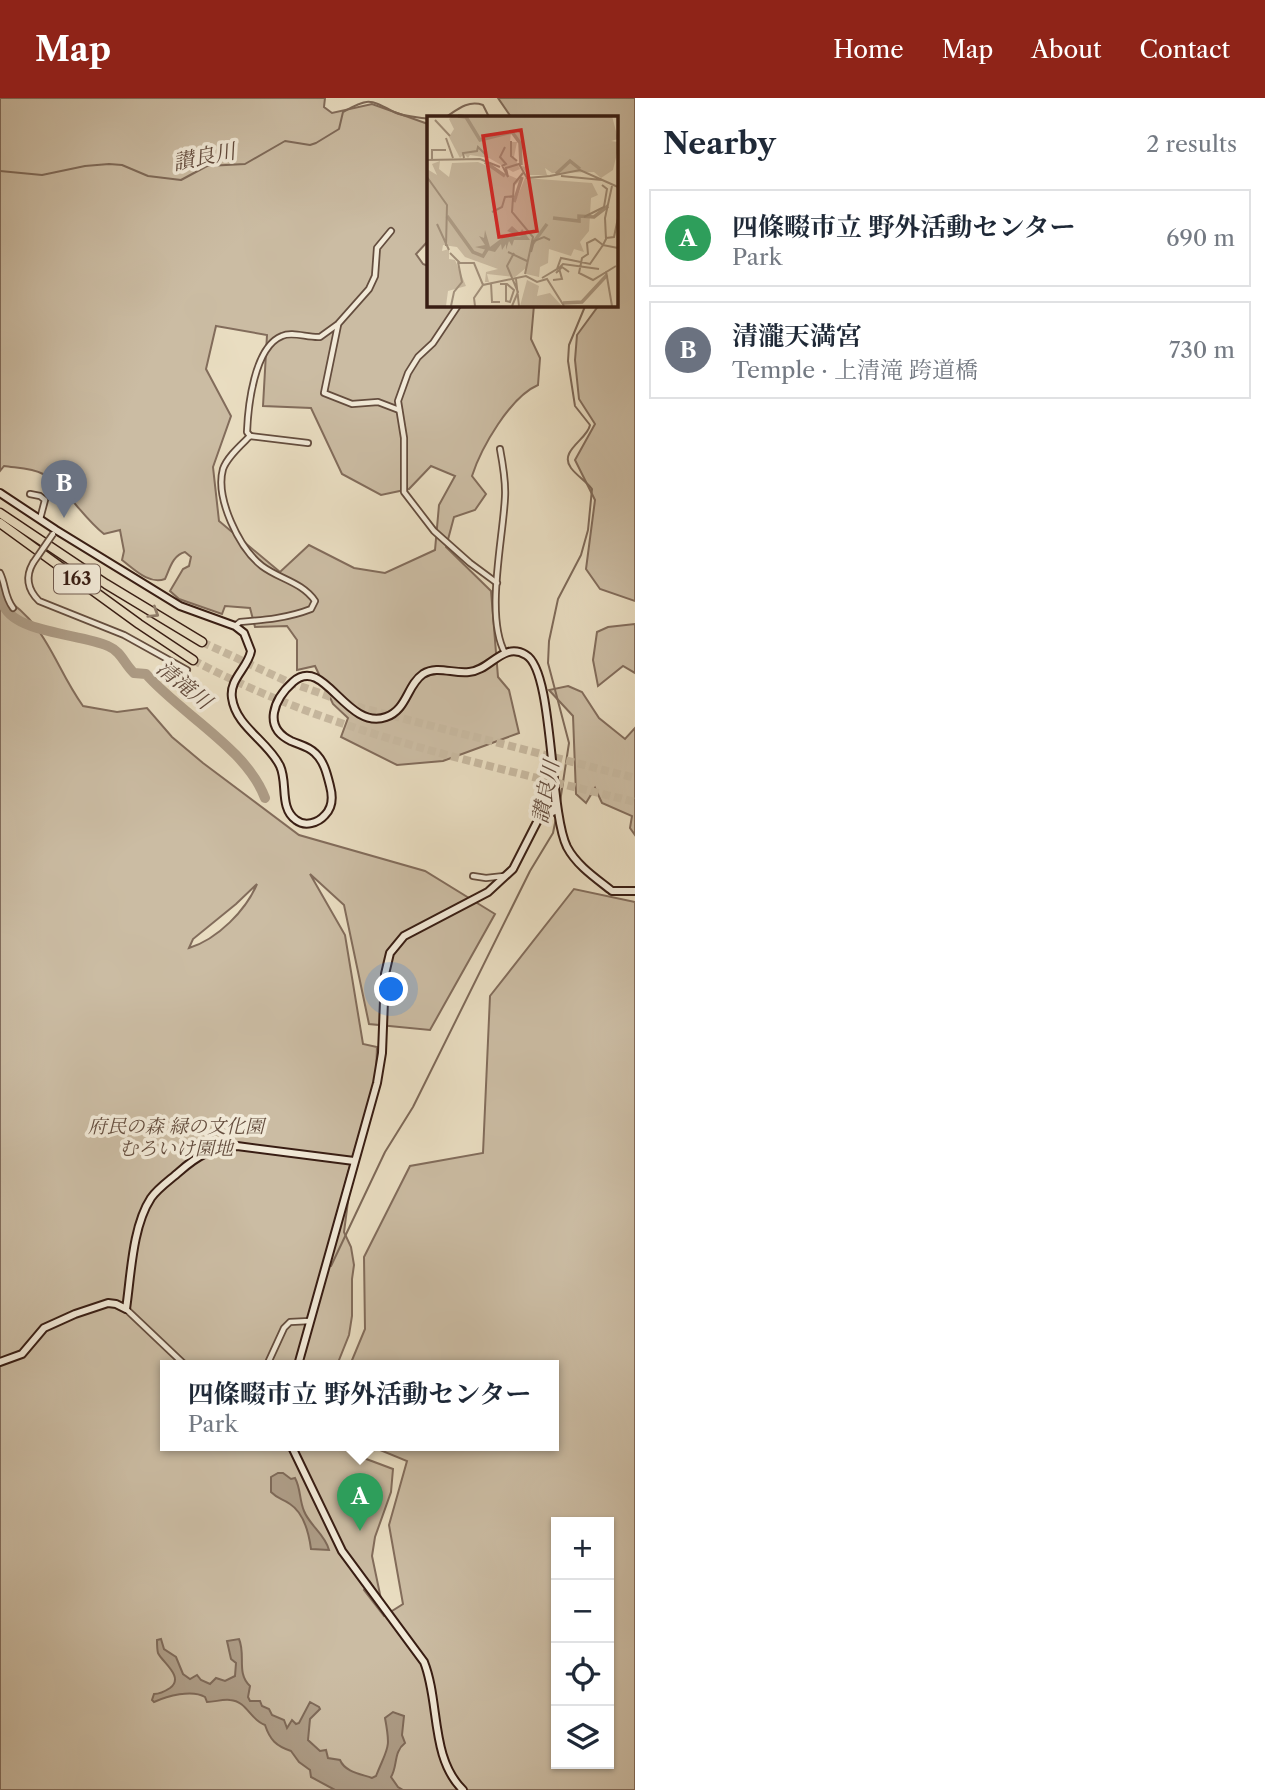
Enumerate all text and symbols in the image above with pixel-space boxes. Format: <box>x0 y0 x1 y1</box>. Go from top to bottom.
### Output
text: Map <box>35 29 111 70</box>
text: Home <box>833 35 904 64</box>
text: Map <box>942 35 993 64</box>
text: About <box>1031 35 1102 64</box>
text: Contact <box>1140 35 1230 64</box>
inset map <box>427 116 618 306</box>
text: Nearby <box>663 125 776 162</box>
text: 2 results <box>1146 130 1237 158</box>
water label: 讃良川 <box>171 138 239 175</box>
text: 四條畷市立 野外活動センター <box>732 211 1075 243</box>
text: A <box>679 224 697 252</box>
text: 690 m <box>1166 224 1235 252</box>
text: Park <box>732 243 782 271</box>
text: 清瀧天満宮 <box>732 320 862 352</box>
text: B <box>679 336 697 364</box>
text: 730 m <box>1169 336 1235 364</box>
text: Temple · 上清滝 跨道橋 <box>732 356 978 384</box>
pin: B <box>41 460 87 518</box>
road number: 163 <box>54 564 100 593</box>
one-way arrow <box>146 605 159 618</box>
water label: 清滝川 <box>152 655 218 715</box>
water label: 讃良川 <box>527 757 564 825</box>
your location <box>374 972 408 1006</box>
park label: 府民の森 緑の文化園 むろいけ園地 <box>88 1115 267 1160</box>
popup <box>160 1360 559 1451</box>
text: 四條畷市立 野外活動センター <box>188 1378 531 1410</box>
text: Park <box>188 1410 238 1438</box>
pin: A <box>337 1473 383 1531</box>
map controls <box>551 1517 614 1769</box>
button: + <box>551 1517 614 1580</box>
button: − <box>551 1580 614 1643</box>
button: locate <box>551 1643 614 1706</box>
button: layers <box>551 1706 614 1769</box>

